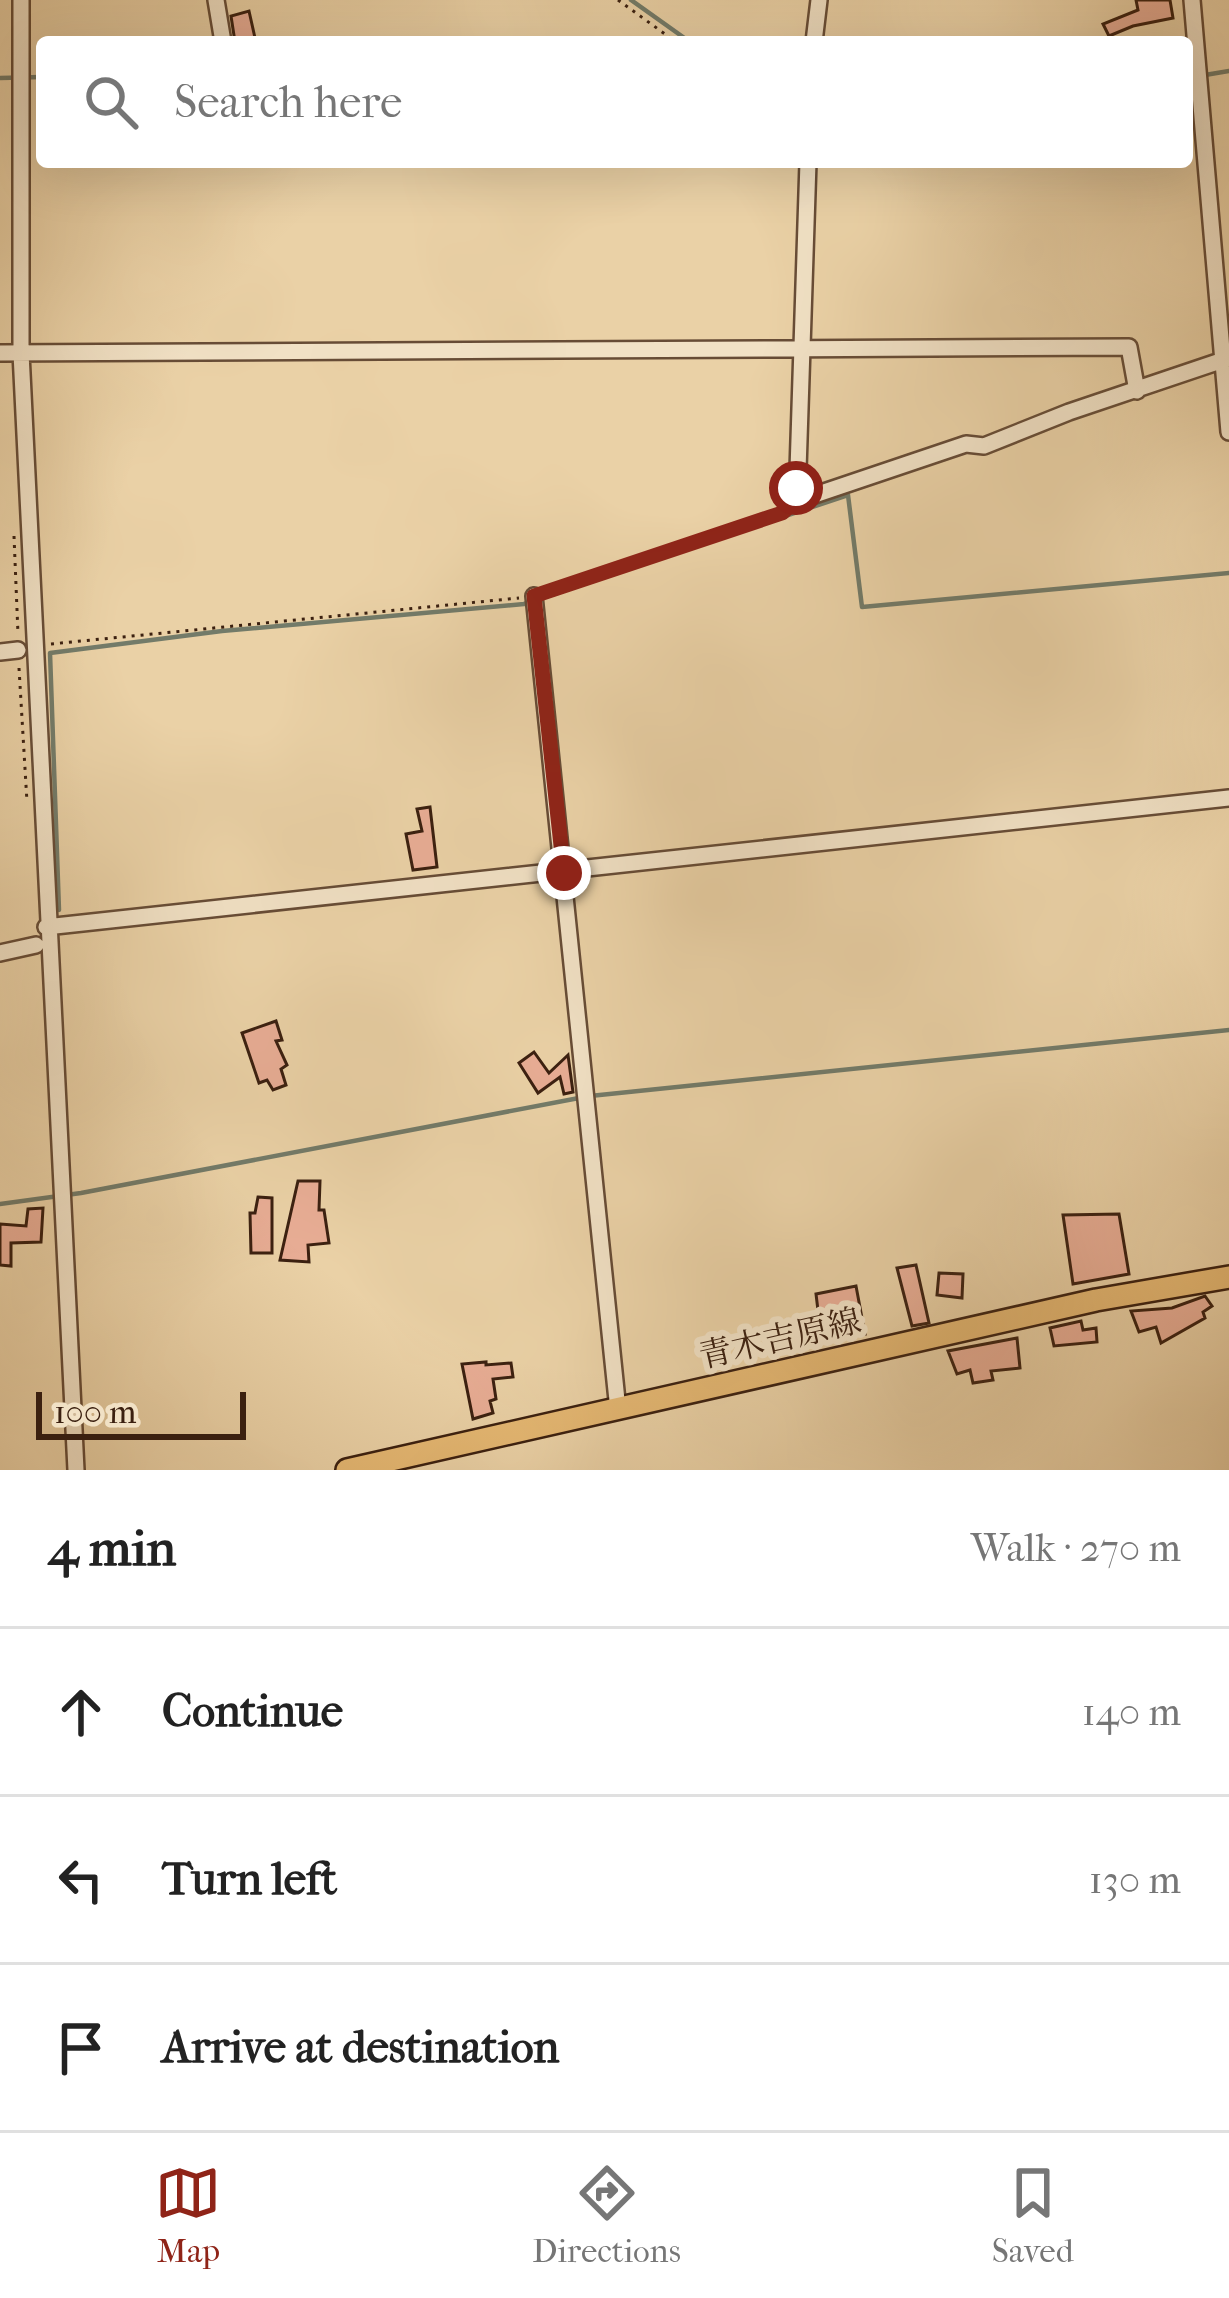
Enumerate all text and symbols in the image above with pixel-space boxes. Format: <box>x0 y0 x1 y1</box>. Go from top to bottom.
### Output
search box <box>36 36 1193 168</box>
icon: search <box>78 69 144 135</box>
text: Search here <box>174 76 402 129</box>
route start <box>769 461 823 515</box>
route end <box>537 846 591 900</box>
street label: 青木吉原線 <box>695 1301 865 1377</box>
scale bar <box>36 1386 246 1439</box>
text: 100 m <box>54 1393 137 1432</box>
text: 4 min <box>48 1518 176 1578</box>
text: Walk · 270 m <box>971 1525 1181 1571</box>
icon: ahead <box>48 1679 114 1745</box>
text: Continue <box>162 1685 343 1738</box>
text: 140 m <box>1082 1689 1181 1735</box>
icon: left <box>48 1847 114 1913</box>
text: Turn left <box>162 1853 337 1906</box>
text: 130 m <box>1089 1857 1181 1903</box>
icon: arrive <box>48 2015 114 2081</box>
text: Arrive at destination <box>162 2021 559 2074</box>
tab: Map <box>155 2160 221 2271</box>
tab: Directions <box>532 2160 681 2271</box>
tab: Saved <box>992 2160 1074 2271</box>

